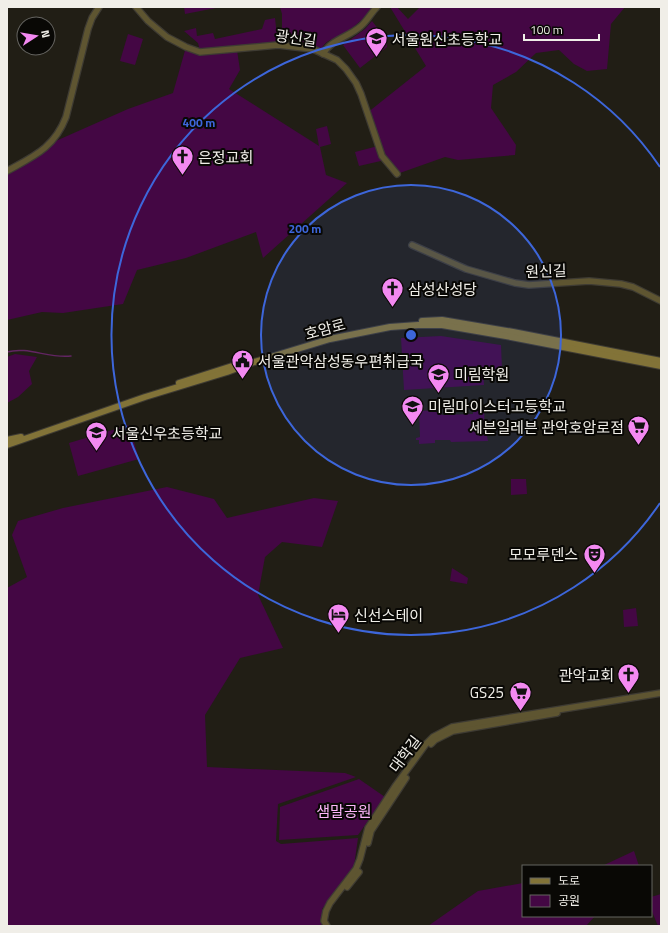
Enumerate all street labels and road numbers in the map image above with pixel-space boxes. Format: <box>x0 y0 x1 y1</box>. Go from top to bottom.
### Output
street label: 광신길 <box>274 24 318 52</box>
street label: 원신길 <box>525 259 567 283</box>
street label: 호암로 <box>302 313 348 345</box>
street label: 대학길 <box>383 731 427 777</box>

